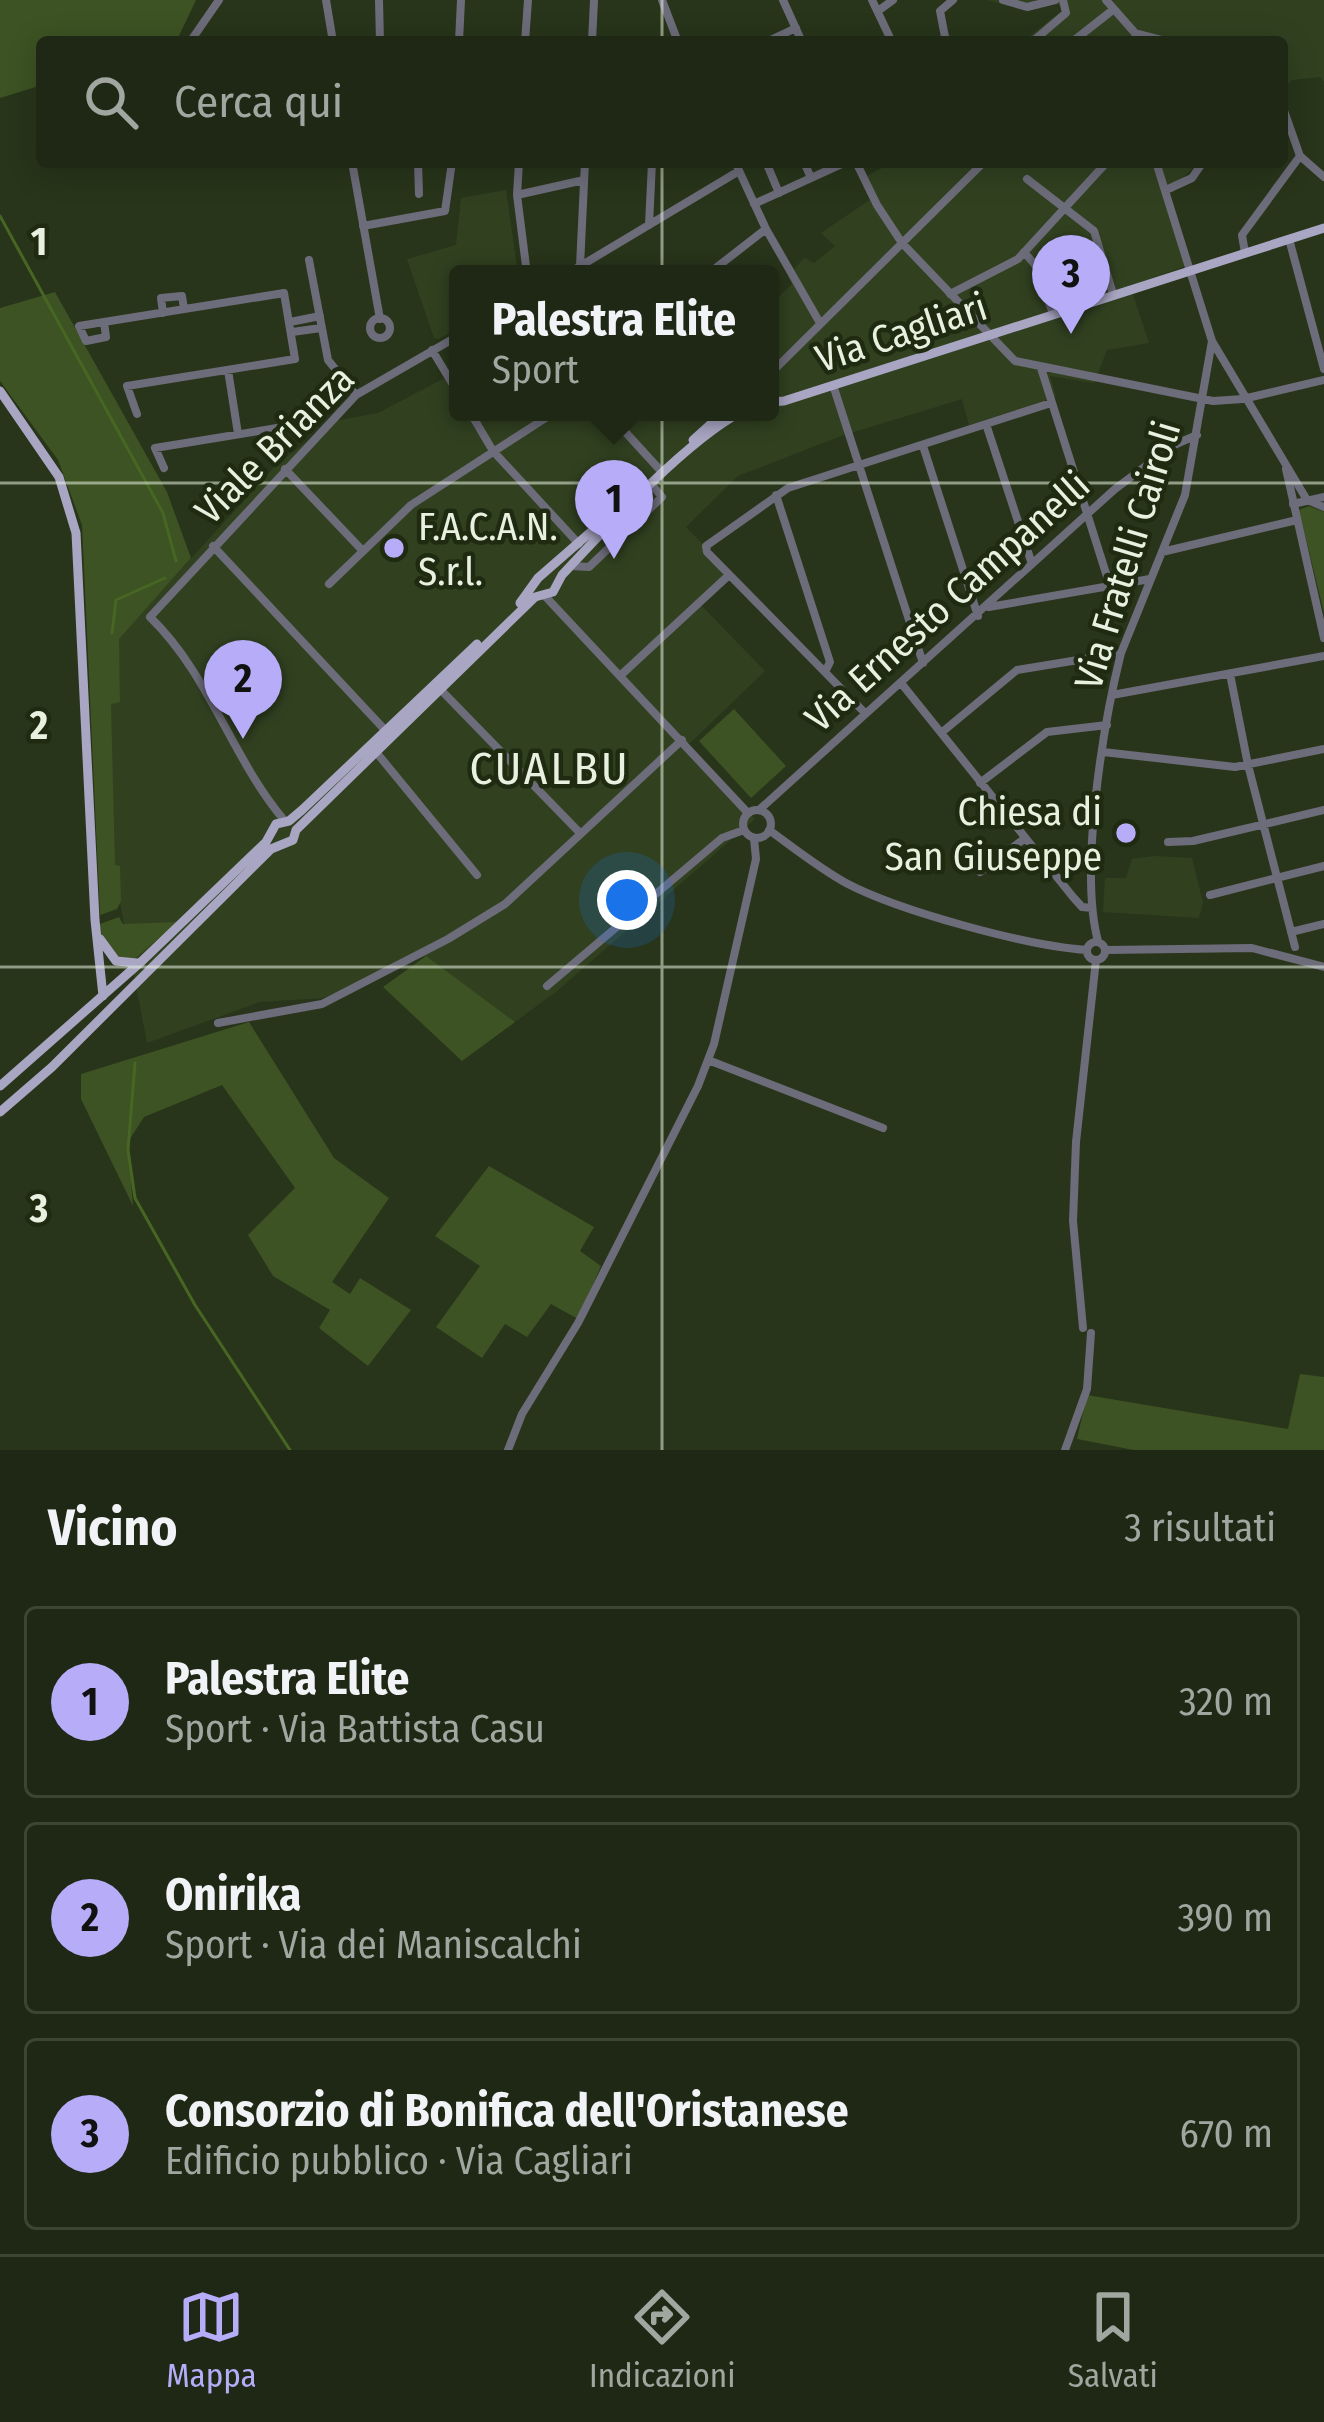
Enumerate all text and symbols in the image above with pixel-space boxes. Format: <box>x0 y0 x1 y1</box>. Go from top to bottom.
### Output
search box <box>36 36 1288 168</box>
icon: search <box>78 69 144 135</box>
text: Cerca qui <box>174 75 343 129</box>
text: 1 <box>31 219 47 265</box>
pin: 3 <box>1032 235 1110 334</box>
popup <box>449 265 779 421</box>
street label: Via Cagliari <box>810 284 993 382</box>
text: Palestra Elite <box>492 293 736 347</box>
text: Sport <box>492 347 579 393</box>
street label: Viale Brianza <box>186 356 364 534</box>
street label: Via Fratelli Cairoli <box>1065 416 1191 695</box>
pin: 1 <box>575 460 653 559</box>
street label: Via Ernesto Campanelli <box>796 462 1099 741</box>
place label: F.A.C.A.N. S.r.l. <box>418 504 558 595</box>
marker: F.A.C.A.N. S.r.l. <box>381 535 407 561</box>
pin: 2 <box>204 640 282 739</box>
text: 2 <box>29 703 48 749</box>
district label: CUALBU <box>469 742 631 796</box>
place label: Chiesa di San Giuseppe <box>885 789 1102 880</box>
marker: Chiesa di San Giuseppe <box>1113 820 1139 846</box>
your location <box>597 870 657 930</box>
text: 3 <box>29 1186 48 1232</box>
text: Vicino <box>48 1497 177 1559</box>
text: 3 risultati <box>1124 1505 1276 1551</box>
text: Palestra Elite <box>165 1652 409 1706</box>
text: 1 <box>82 1679 98 1725</box>
text: 320 m <box>1179 1679 1273 1725</box>
text: Sport · Via Battista Casu <box>165 1706 545 1752</box>
text: Onirika <box>165 1868 301 1922</box>
text: 2 <box>81 1895 99 1941</box>
text: 390 m <box>1177 1895 1273 1941</box>
text: Sport · Via dei Maniscalchi <box>165 1922 582 1968</box>
text: Consorzio di Bonifica dell'Oristanese <box>165 2084 849 2138</box>
text: 3 <box>81 2111 99 2157</box>
text: 670 m <box>1180 2111 1273 2157</box>
text: Edificio pubblico · Via Cagliari <box>165 2138 633 2184</box>
tab: Mappa <box>166 2284 257 2396</box>
tab: Indicazioni <box>589 2284 735 2396</box>
tab: Salvati <box>1068 2284 1158 2396</box>

